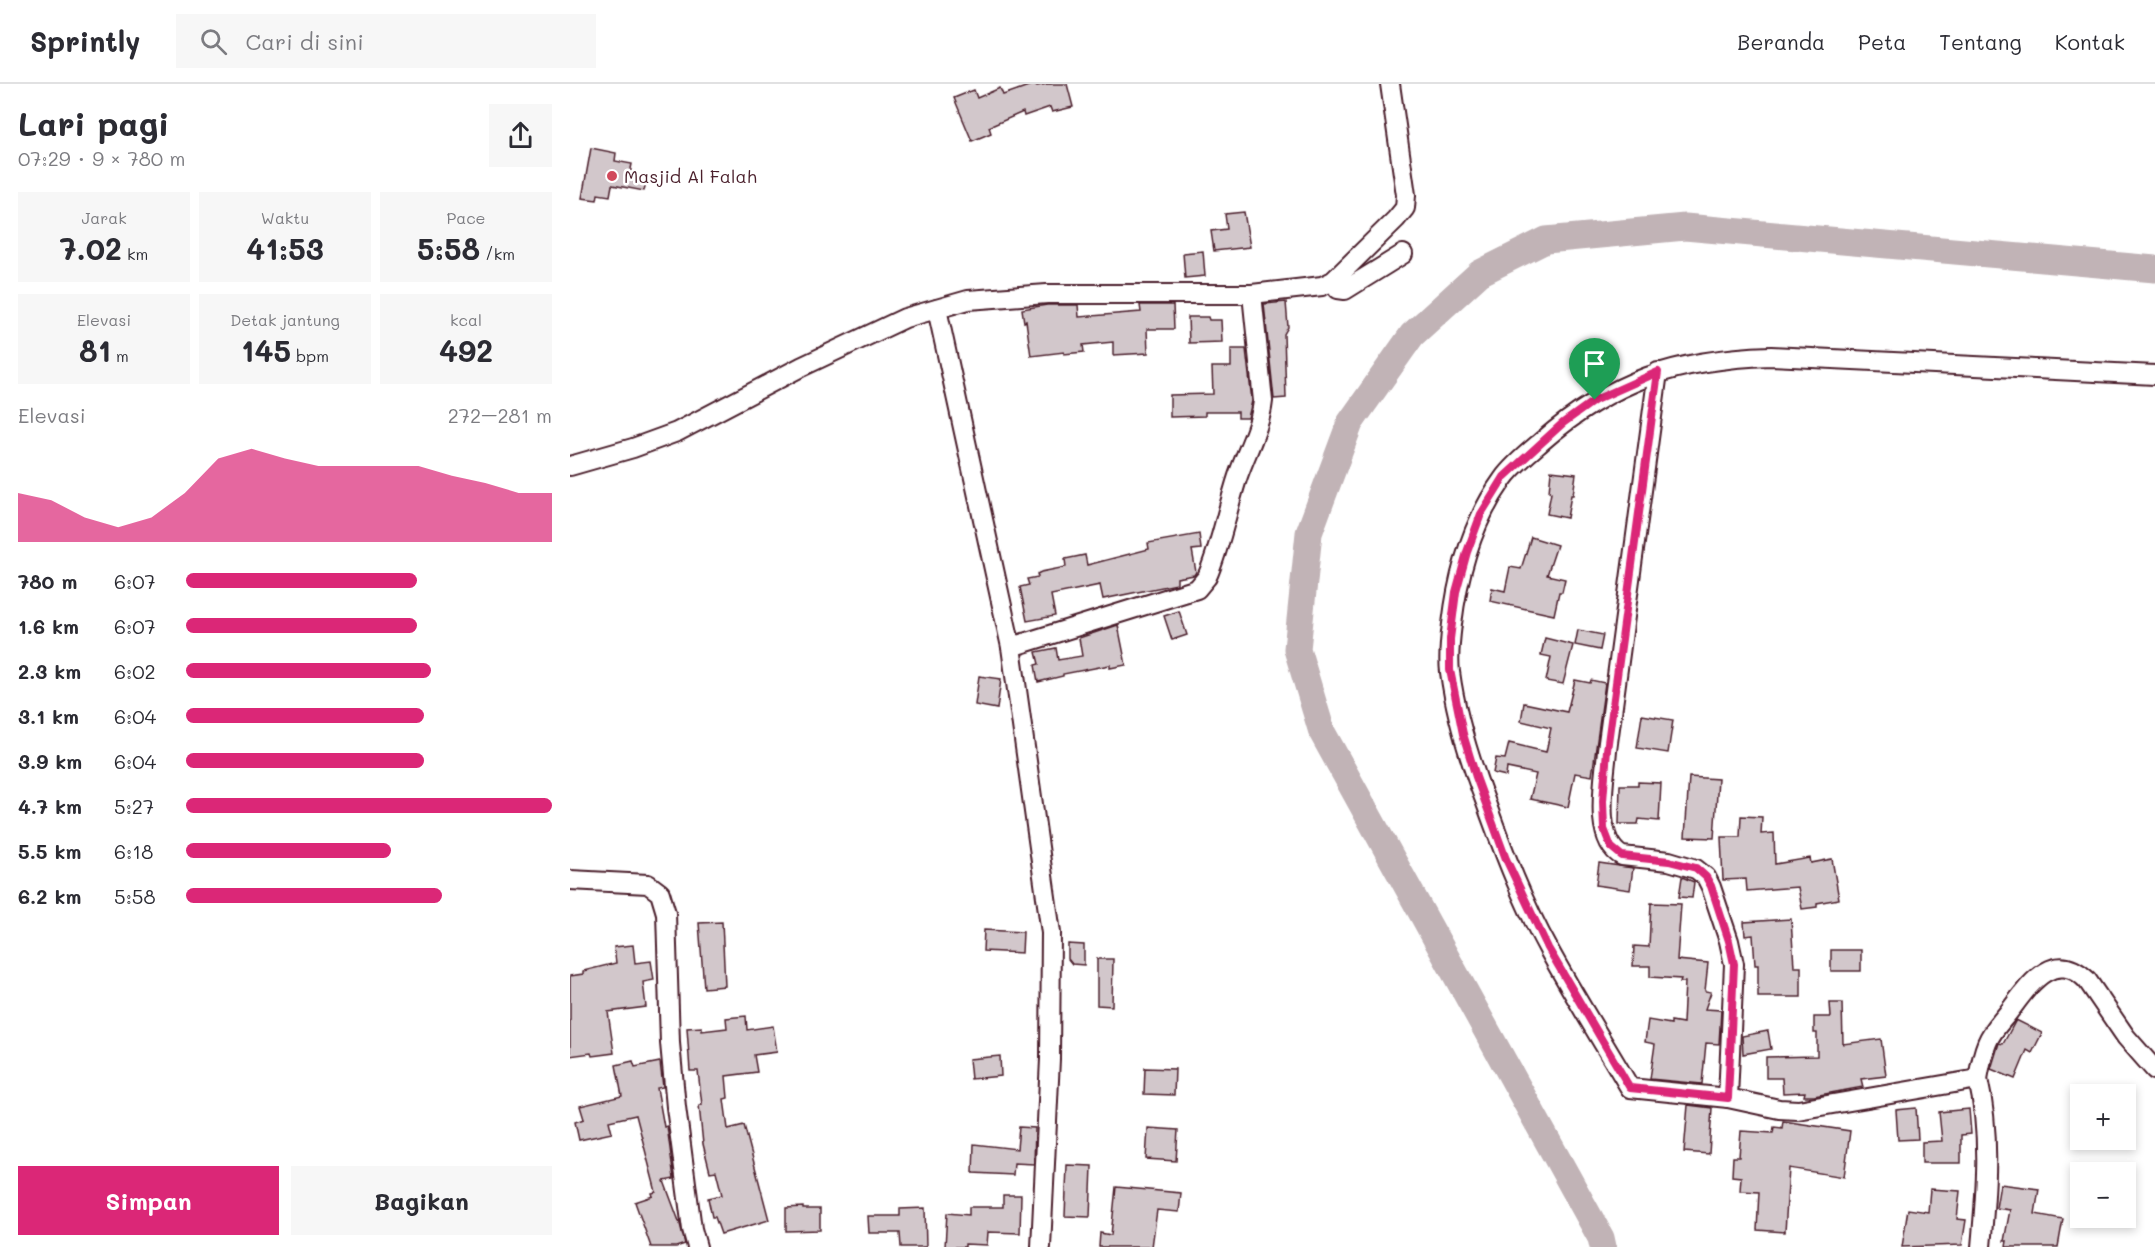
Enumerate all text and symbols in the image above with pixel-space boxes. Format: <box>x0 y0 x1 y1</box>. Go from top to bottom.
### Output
search box <box>176 14 596 68</box>
text: Sprintly <box>30 23 140 59</box>
icon: search <box>197 25 230 58</box>
text: Cari di sini <box>245 27 364 56</box>
text: Beranda <box>1737 28 1825 55</box>
text: Peta <box>1858 28 1906 55</box>
text: Tentang <box>1939 28 2022 55</box>
text: Kontak <box>2055 28 2125 55</box>
text: Lari pagi <box>18 101 170 144</box>
button: share <box>489 104 552 167</box>
text: 07:29 · 9 × 780 m <box>18 145 185 171</box>
place label: Masjid Al Falah <box>624 164 757 188</box>
marker: Masjid Al Falah <box>605 169 619 183</box>
text: Jarak <box>81 207 127 228</box>
text: Waktu <box>261 207 309 228</box>
text: Pace <box>446 207 486 228</box>
text: 7.02 <box>60 228 122 268</box>
text: 41:53 <box>246 228 324 268</box>
text: 5:58 <box>417 228 480 268</box>
text: km <box>122 243 148 264</box>
text: /km <box>480 243 515 264</box>
text: Elevasi <box>77 309 131 330</box>
text: Detak jantung <box>230 309 340 330</box>
text: kcal <box>450 309 482 330</box>
text: 81 <box>79 330 111 370</box>
text: 145 <box>241 330 291 370</box>
text: 492 <box>439 330 493 370</box>
pin <box>1569 338 1620 400</box>
text: m <box>111 345 129 366</box>
text: bpm <box>291 345 329 366</box>
icon: arrive <box>1578 347 1611 380</box>
text: Elevasi <box>18 402 86 428</box>
text: 272–281 m <box>448 402 552 428</box>
text: 780 m <box>18 568 77 594</box>
text: 6:07 <box>114 568 156 594</box>
text: 1.6 km <box>18 613 79 639</box>
text: 6:07 <box>114 613 156 639</box>
text: 2.3 km <box>18 658 81 684</box>
text: 6:02 <box>114 658 156 684</box>
text: 3.1 km <box>18 703 79 729</box>
text: 6:04 <box>114 703 156 729</box>
text: 3.9 km <box>18 748 82 774</box>
text: 6:04 <box>114 748 156 774</box>
text: 4.7 km <box>18 793 82 819</box>
text: 5:27 <box>114 793 154 819</box>
text: 5.5 km <box>18 838 81 864</box>
text: 6:18 <box>114 838 153 864</box>
text: 6.2 km <box>18 883 81 909</box>
text: 5:58 <box>114 883 156 909</box>
map controls <box>2070 1084 2136 1228</box>
button: + <box>2070 1084 2136 1150</box>
button: − <box>2070 1162 2136 1228</box>
button: Simpan <box>18 1166 279 1235</box>
button: Bagikan <box>291 1166 552 1235</box>

